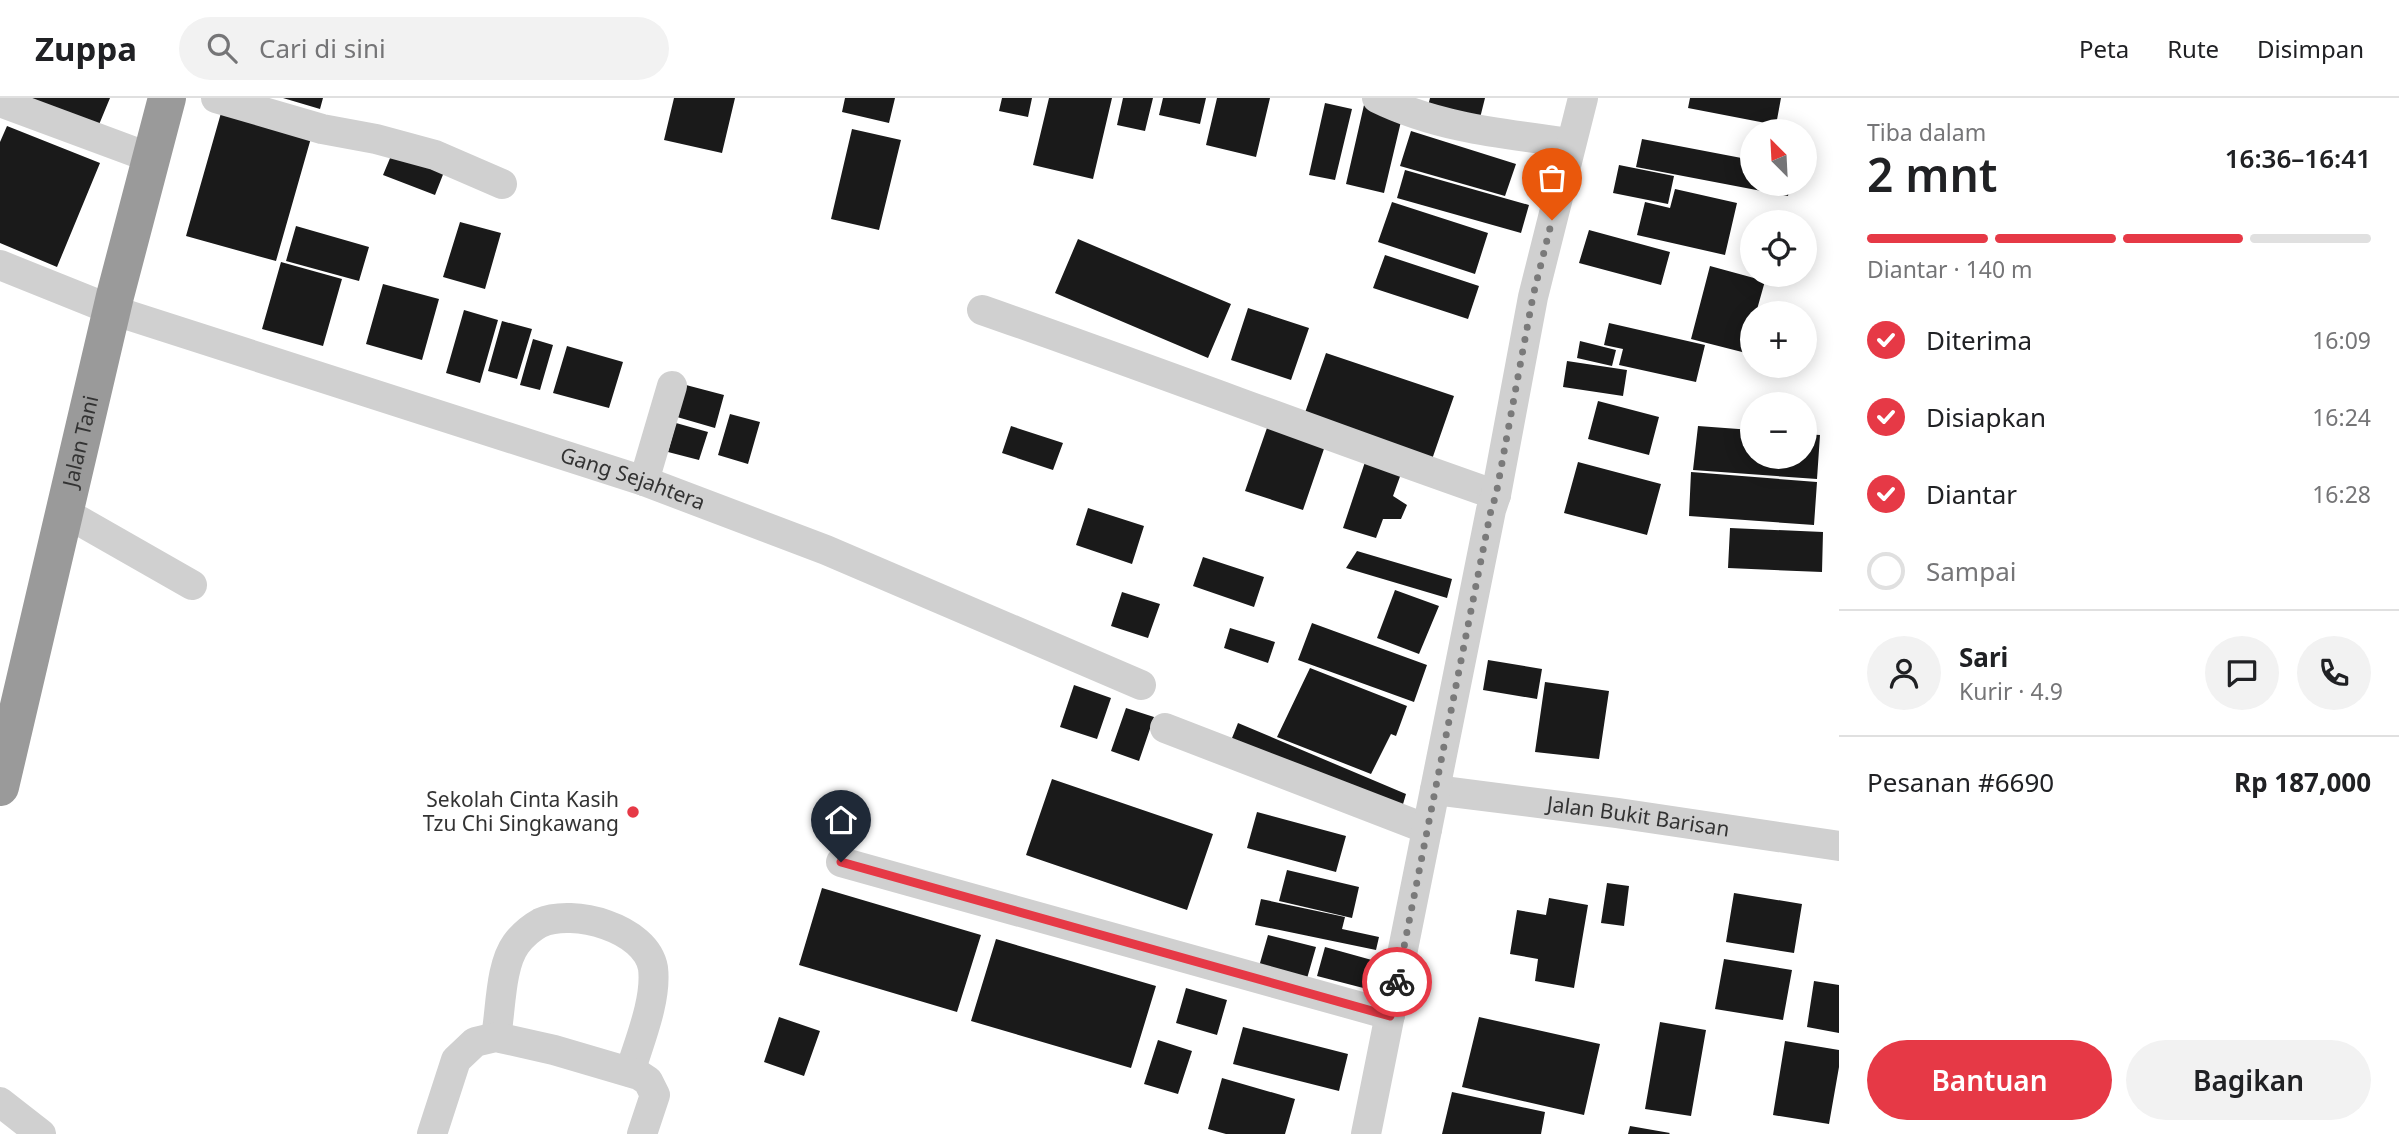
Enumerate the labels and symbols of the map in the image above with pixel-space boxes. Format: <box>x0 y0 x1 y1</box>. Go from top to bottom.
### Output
north arrow <box>1740 119 1816 196</box>
pin <box>1522 148 1582 220</box>
street label: Jalan Tani <box>55 392 104 492</box>
street label: Gang Sejahtera <box>557 440 709 516</box>
place label: Sekolah Cinta Kasih Tzu Chi Singkawang <box>423 785 619 837</box>
street label: Jalan Bukit Barisan <box>1544 789 1731 843</box>
pin <box>811 790 871 862</box>
marker: Sekolah Cinta Kasih Tzu Chi Singkawang <box>625 804 641 820</box>
courier <box>1362 947 1432 1017</box>

